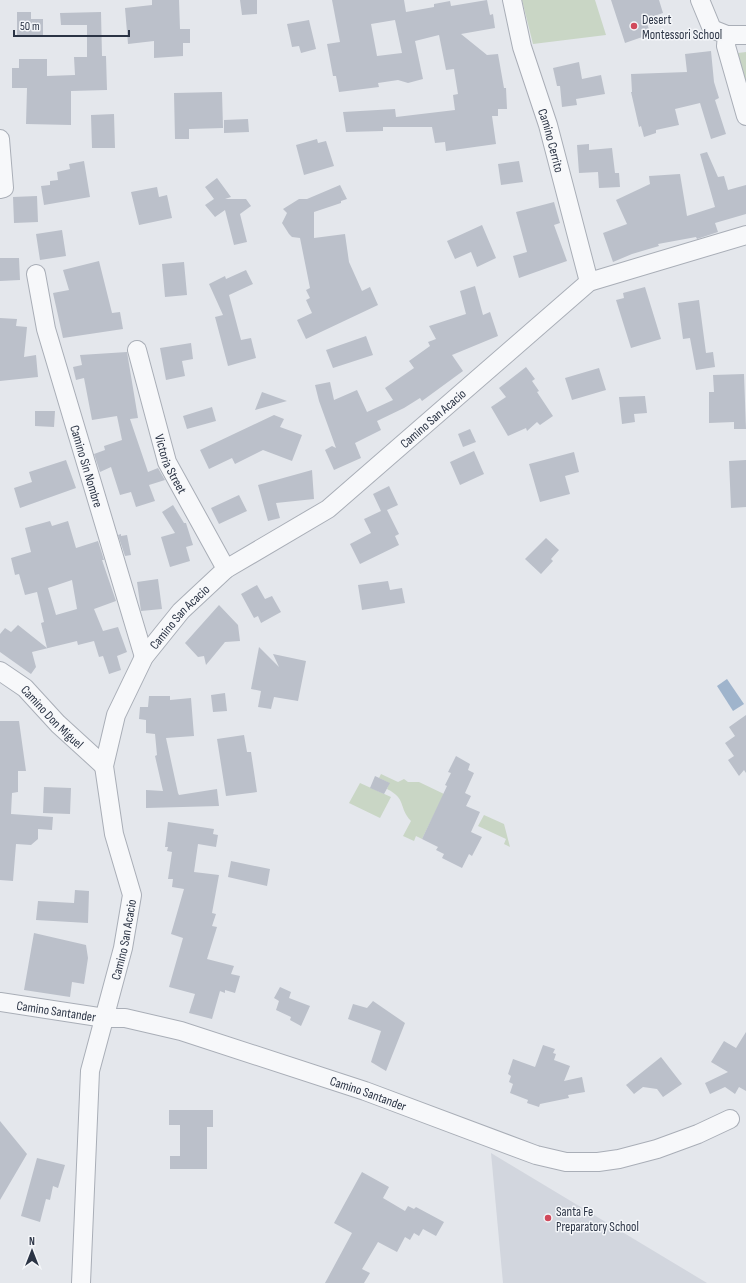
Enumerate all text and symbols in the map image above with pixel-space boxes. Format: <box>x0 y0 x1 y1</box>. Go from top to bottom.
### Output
scale bar <box>14 12 129 38</box>
place label: Desert Montessori School <box>642 12 722 43</box>
text: 50 m <box>20 19 40 34</box>
marker: Desert Montessori School <box>629 21 639 31</box>
street label: Camino Cerrito <box>534 107 567 174</box>
street label: Camino San Acacio <box>397 386 469 452</box>
street label: Camino Sin Nombre <box>66 423 106 509</box>
street label: Victoria Street <box>151 433 190 497</box>
street label: Camino San Acacio <box>146 582 213 653</box>
street label: Camino Don Miguel <box>17 682 87 752</box>
street label: Camino San Acacio <box>108 898 140 982</box>
street label: Camino Santander <box>15 998 97 1026</box>
street label: Camino Santander <box>328 1073 409 1115</box>
place label: Santa Fe Preparatory School <box>556 1204 639 1235</box>
marker: Santa Fe Preparatory School <box>543 1213 553 1223</box>
north arrow <box>12 1231 52 1271</box>
text: N <box>29 1235 35 1248</box>

